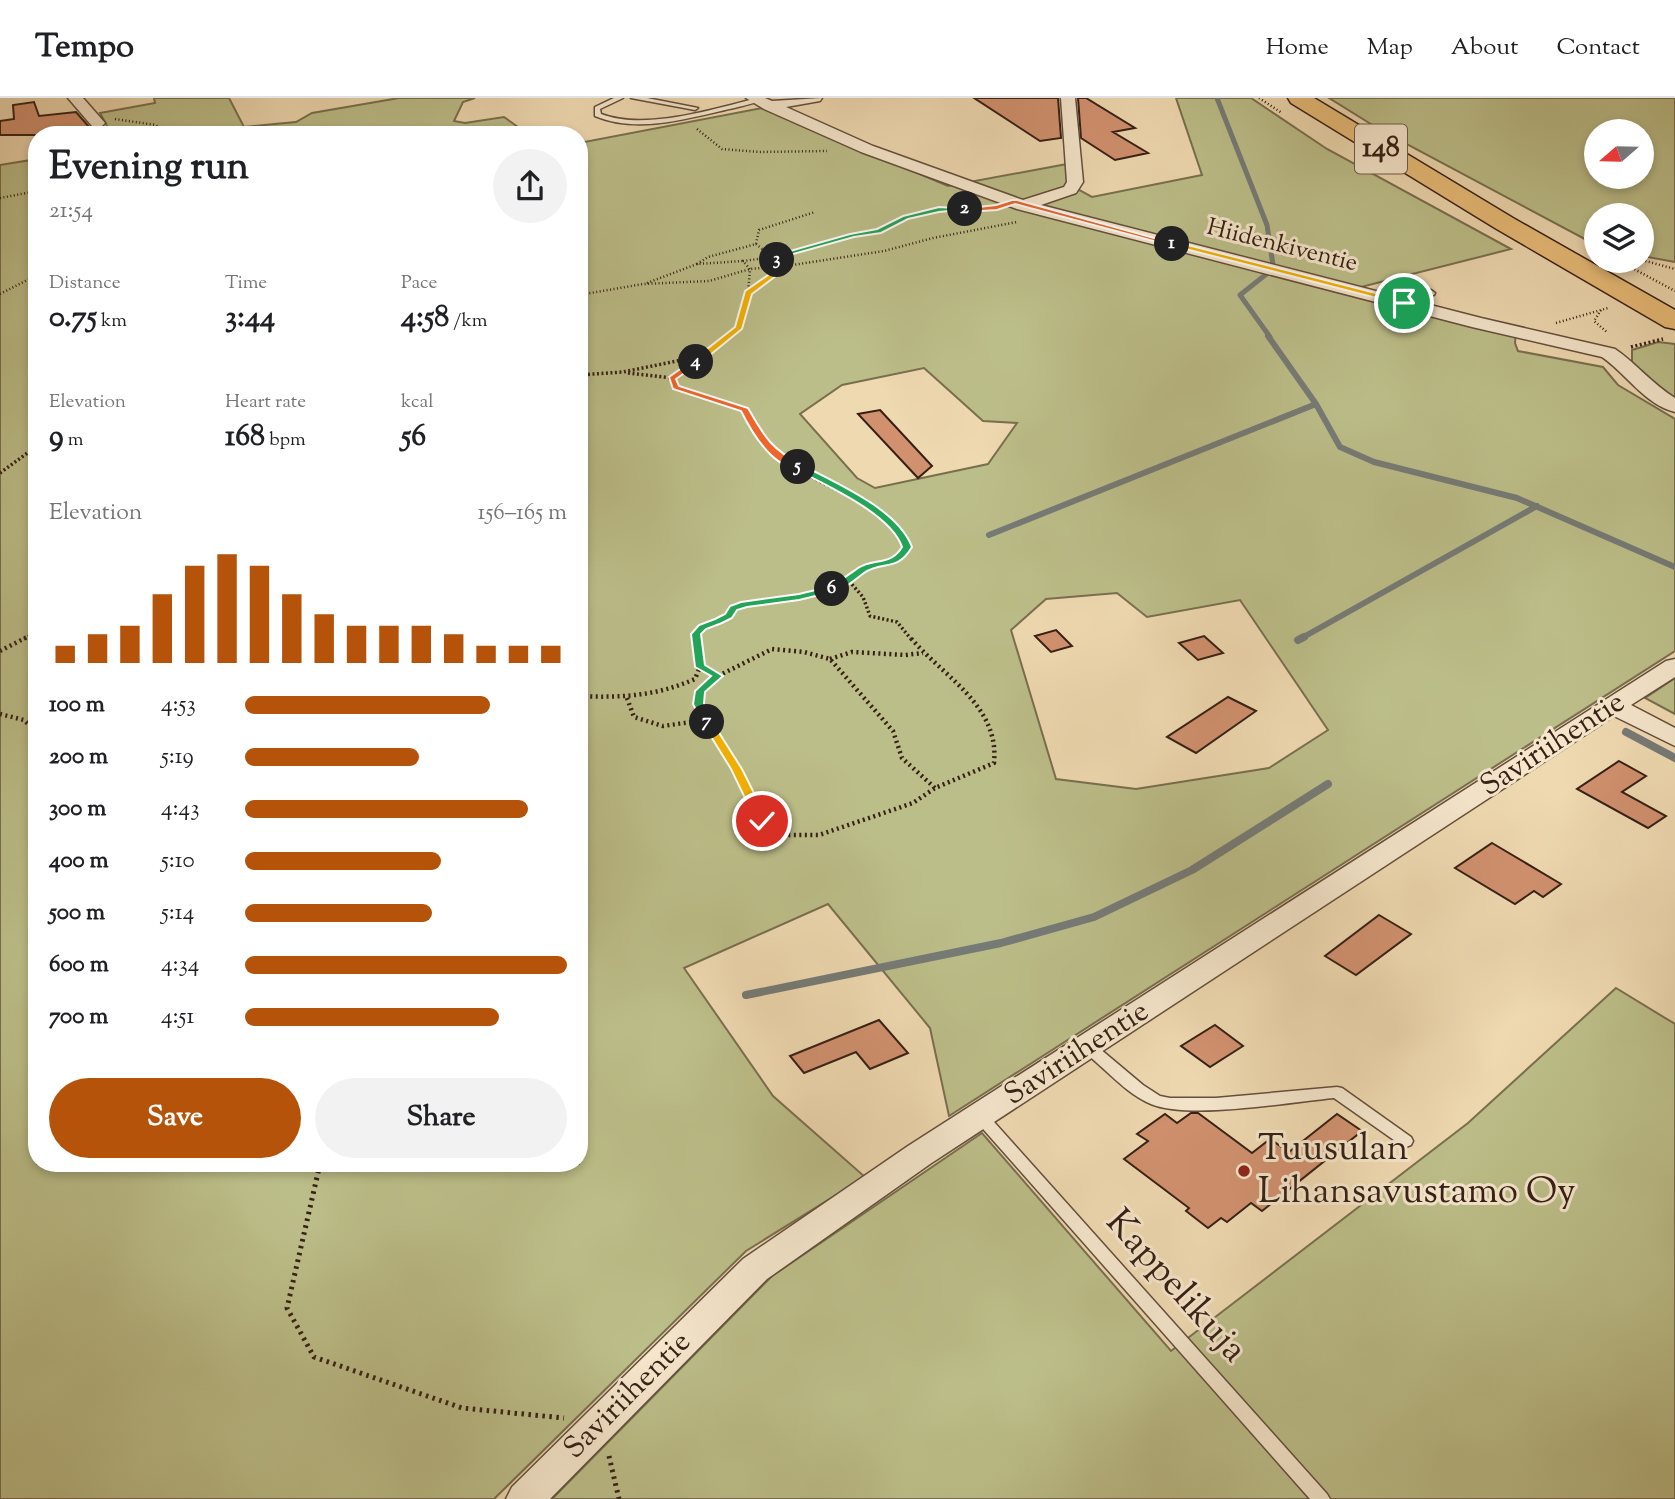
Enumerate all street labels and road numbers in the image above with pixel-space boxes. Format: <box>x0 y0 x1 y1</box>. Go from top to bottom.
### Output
road number: 148 <box>1355 124 1407 174</box>
street label: Hiidenkiventie <box>1203 211 1361 281</box>
street label: Saviriihentie <box>1472 682 1634 808</box>
street label: Saviriihentie <box>996 991 1158 1117</box>
street label: Kappelikuja <box>1091 1198 1259 1376</box>
street label: Saviriihentie <box>554 1322 702 1470</box>

